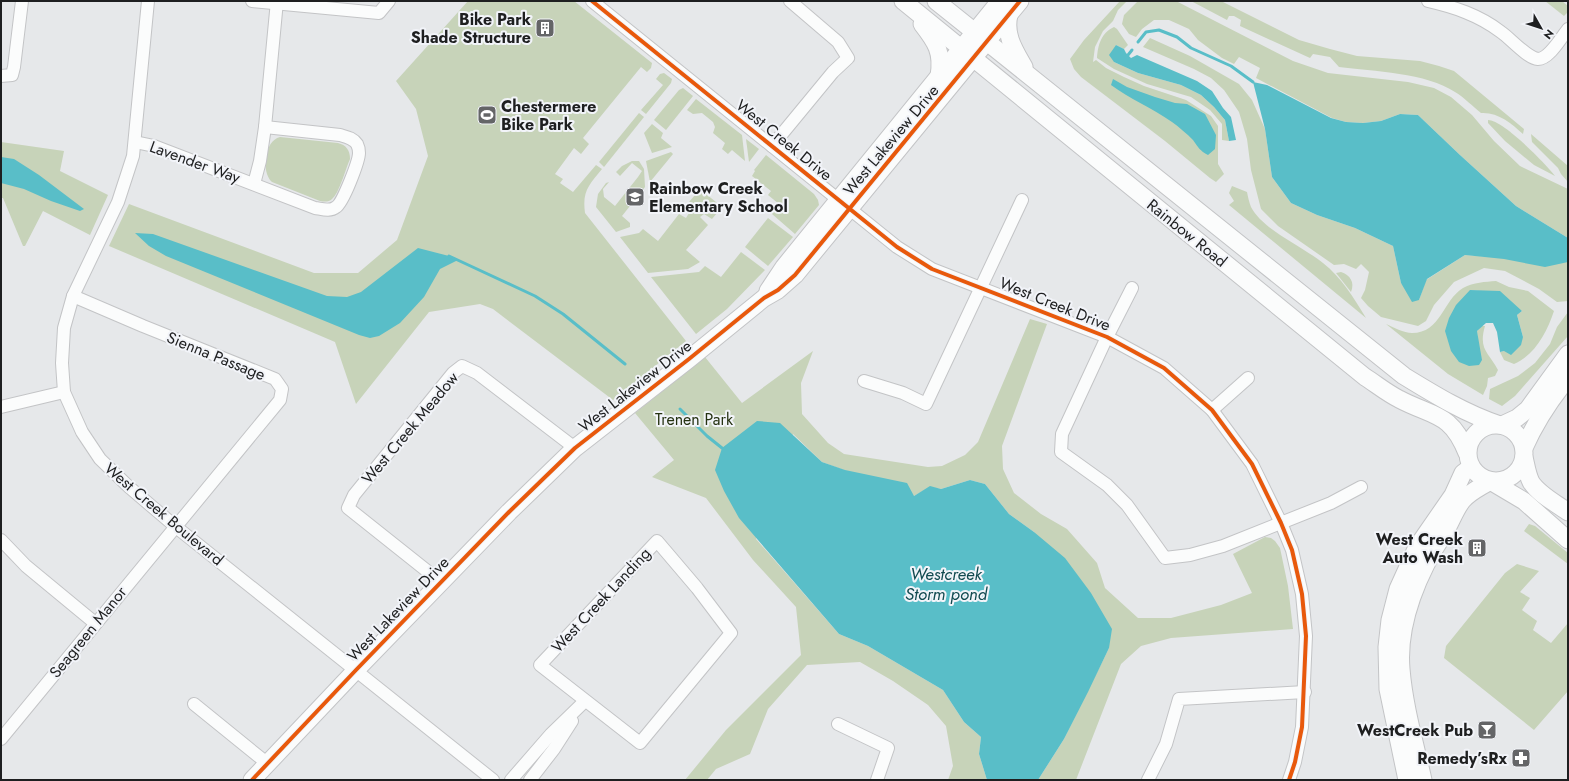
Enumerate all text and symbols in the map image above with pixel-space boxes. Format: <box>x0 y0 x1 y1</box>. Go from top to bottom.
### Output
place label: Bike Park Shade Structure <box>411 8 532 49</box>
north arrow <box>1521 8 1561 48</box>
building icon: Bike Park Shade Structure <box>534 17 556 39</box>
text: N <box>1540 26 1558 43</box>
street label: West Lakeview Drive <box>838 80 944 200</box>
street label: West Creek Drive <box>731 94 837 186</box>
place label: Chestermere Bike Park <box>501 95 596 136</box>
sports icon: Chestermere Bike Park <box>476 104 498 126</box>
street label: Lavender Way <box>147 135 244 189</box>
place label: Rainbow Creek Elementary School <box>649 177 788 218</box>
school or university icon: Rainbow Creek Elementary School <box>624 186 646 208</box>
street label: Rainbow Road <box>1142 194 1232 272</box>
street label: West Creek Drive <box>996 271 1114 337</box>
street label: Sienna Passage <box>163 326 269 386</box>
street label: West Lakeview Drive <box>574 334 696 438</box>
street label: West Creek Meadow <box>356 367 464 489</box>
park label: Trenen Park <box>655 408 734 431</box>
street label: West Creek Boulevard <box>99 457 229 571</box>
place label: West Creek Auto Wash <box>1376 528 1464 569</box>
building icon: West Creek Auto Wash <box>1466 537 1488 559</box>
street label: West Creek Landing <box>546 542 656 658</box>
street label: West Lakeview Drive <box>342 551 454 667</box>
water label: Westcreek Storm pond <box>905 562 989 606</box>
street label: Seagreen Manor <box>44 581 133 683</box>
place label: WestCreek Pub <box>1357 719 1473 742</box>
bar icon: WestCreek Pub <box>1476 719 1498 741</box>
place label: Remedy’sRx <box>1417 747 1507 770</box>
pharmacy icon: Remedy’sRx <box>1510 747 1532 769</box>

